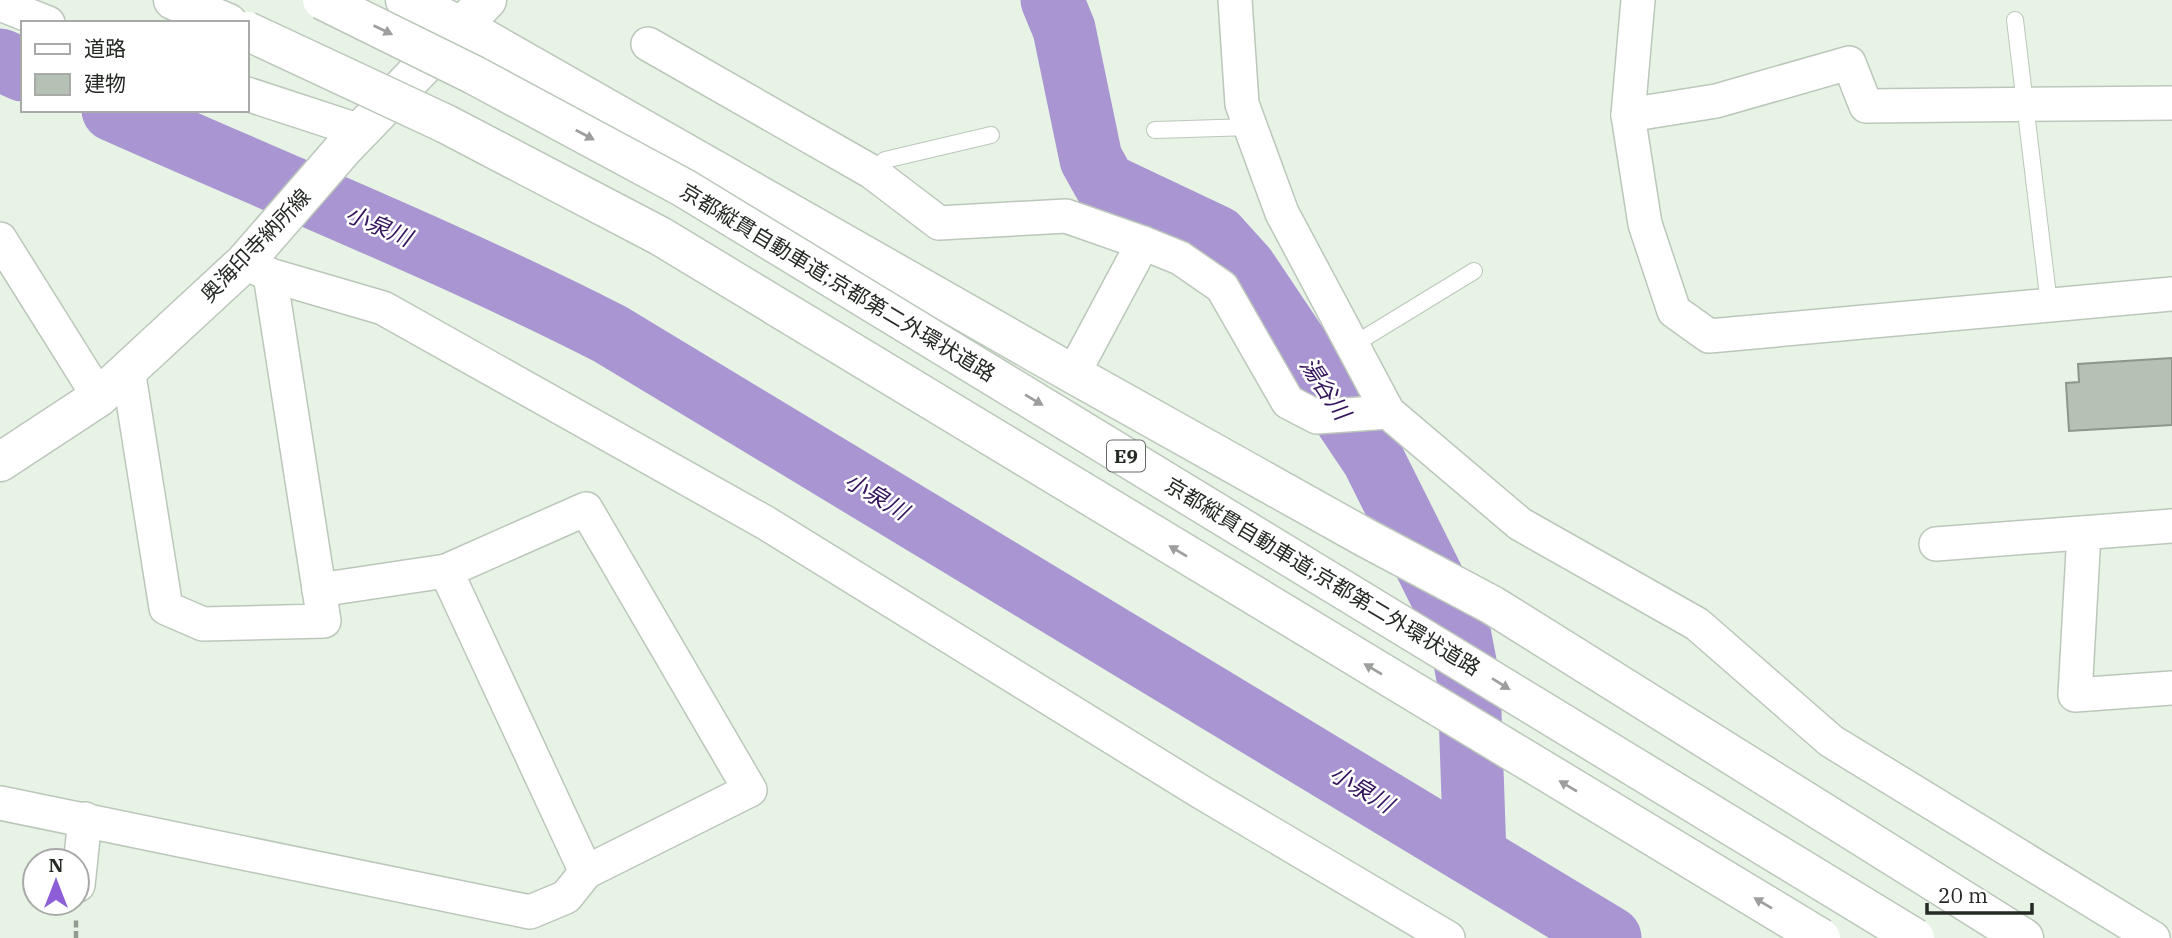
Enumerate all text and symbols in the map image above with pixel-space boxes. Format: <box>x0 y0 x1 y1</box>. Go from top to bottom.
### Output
legend <box>21 21 248 112</box>
one-way arrow <box>373 25 393 36</box>
text: 道路 <box>84 34 126 62</box>
text: 建物 <box>84 69 126 97</box>
one-way arrow <box>575 129 595 141</box>
street label: 京都縦貫自動車道;京都第二外環状道路 <box>675 177 1001 387</box>
street label: 奥海印寺納所線 <box>194 182 316 308</box>
water label: 小泉川 <box>341 198 419 253</box>
water label: 湯谷川 <box>1294 351 1359 427</box>
one-way arrow <box>1025 394 1044 407</box>
road number: E9 <box>1107 440 1145 471</box>
water label: 小泉川 <box>840 464 917 527</box>
street label: 京都縦貫自動車道;京都第二外環状道路 <box>1160 471 1486 681</box>
one-way arrow <box>1169 544 1188 557</box>
one-way arrow <box>1363 662 1382 675</box>
one-way arrow <box>1491 678 1510 691</box>
water label: 小泉川 <box>1325 757 1402 820</box>
one-way arrow <box>1558 779 1577 792</box>
north arrow <box>21 847 91 917</box>
text: N <box>48 853 64 877</box>
scale bar <box>1927 872 2032 916</box>
text: 20 m <box>1938 881 1988 909</box>
one-way arrow <box>1753 897 1772 909</box>

